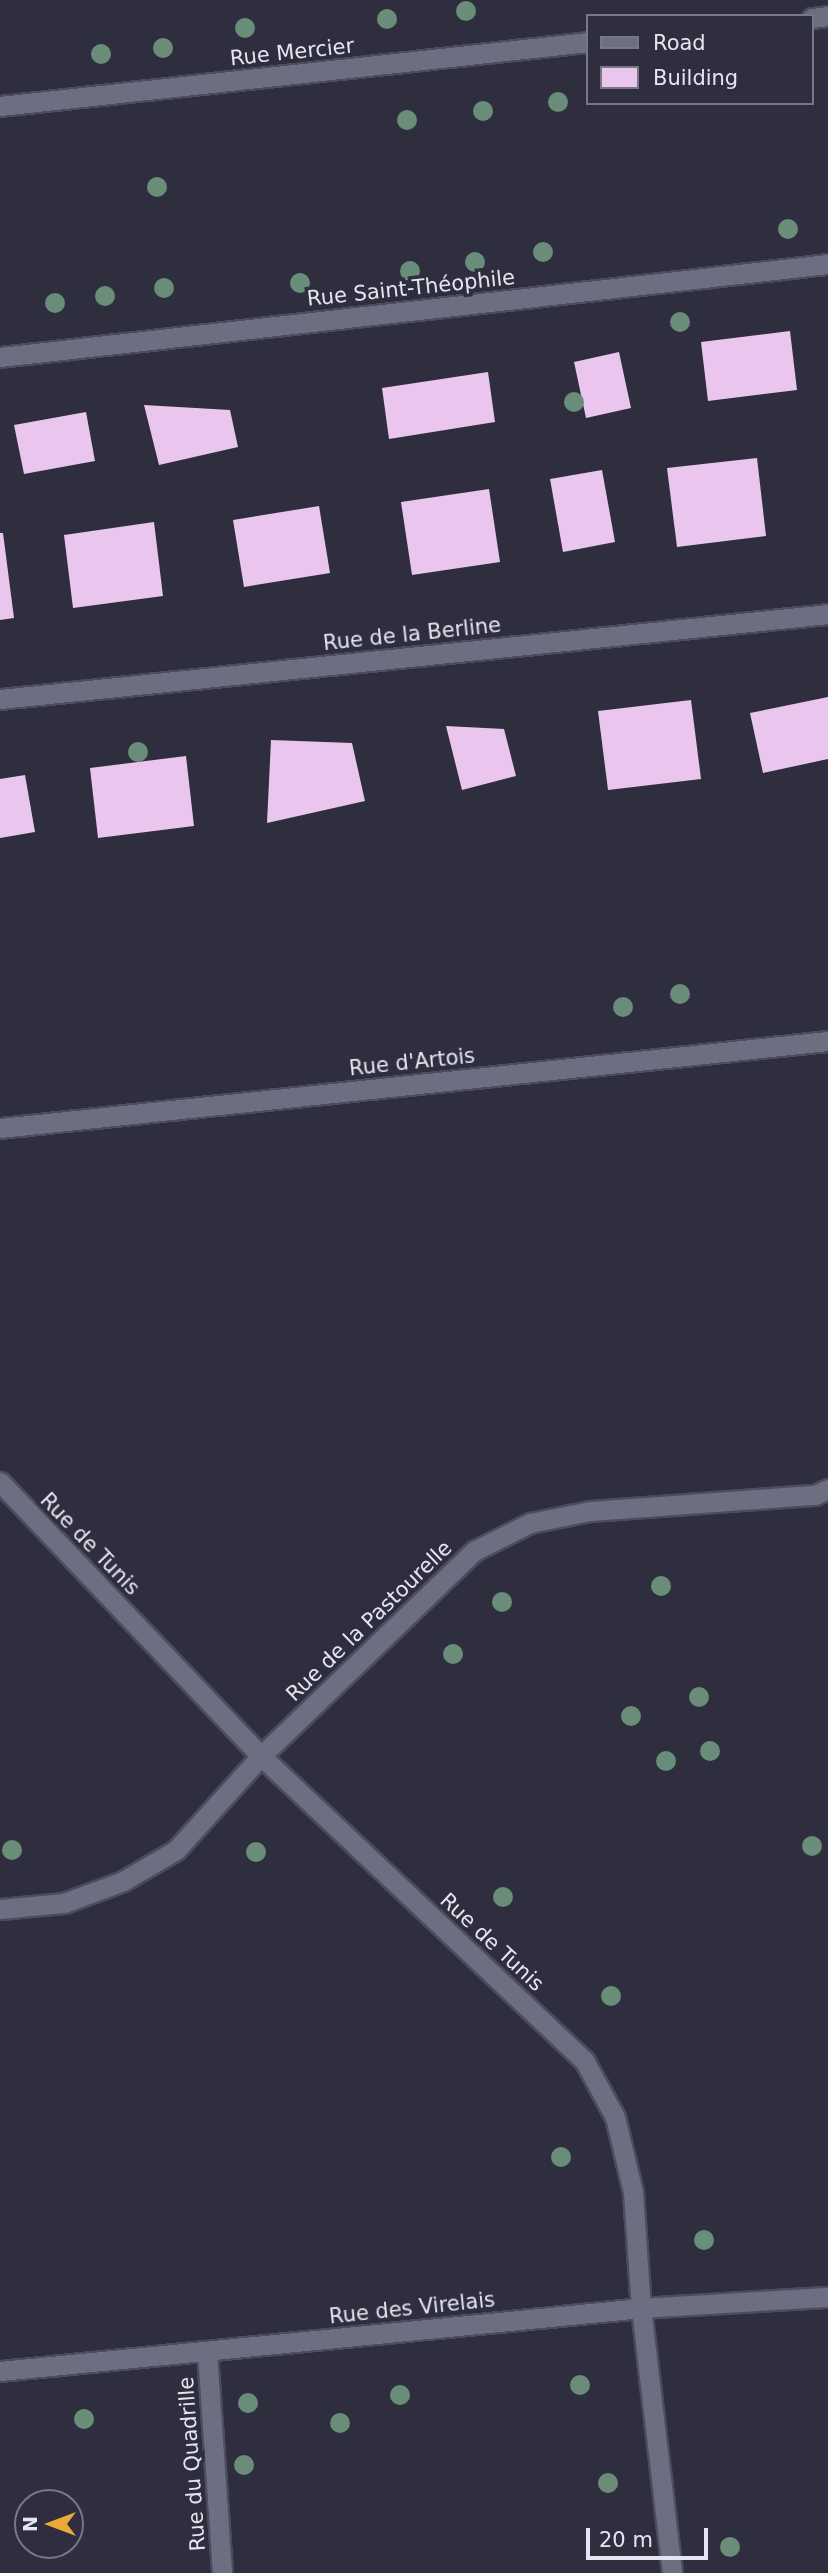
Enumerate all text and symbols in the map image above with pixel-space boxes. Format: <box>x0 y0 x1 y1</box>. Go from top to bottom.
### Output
legend <box>586 14 814 105</box>
text: Road <box>653 31 706 55</box>
street label: Rue Mercier <box>229 33 355 71</box>
text: Building <box>653 66 738 90</box>
street label: Rue Saint-Théophile <box>306 265 516 311</box>
street label: Rue de la Berline <box>322 612 502 656</box>
street label: Rue d'Artois <box>348 1043 476 1081</box>
street label: Rue de Tunis <box>35 1488 145 1600</box>
street label: Rue de la Pastourelle <box>281 1535 457 1707</box>
street label: Rue de Tunis <box>435 1888 549 1996</box>
street label: Rue des Virelais <box>328 2287 496 2329</box>
street label: Rue du Quadrille <box>173 2376 211 2552</box>
north arrow <box>14 2489 84 2559</box>
scale bar <box>590 2514 712 2558</box>
text: N <box>19 2516 41 2532</box>
text: 20 m <box>599 2528 653 2552</box>

